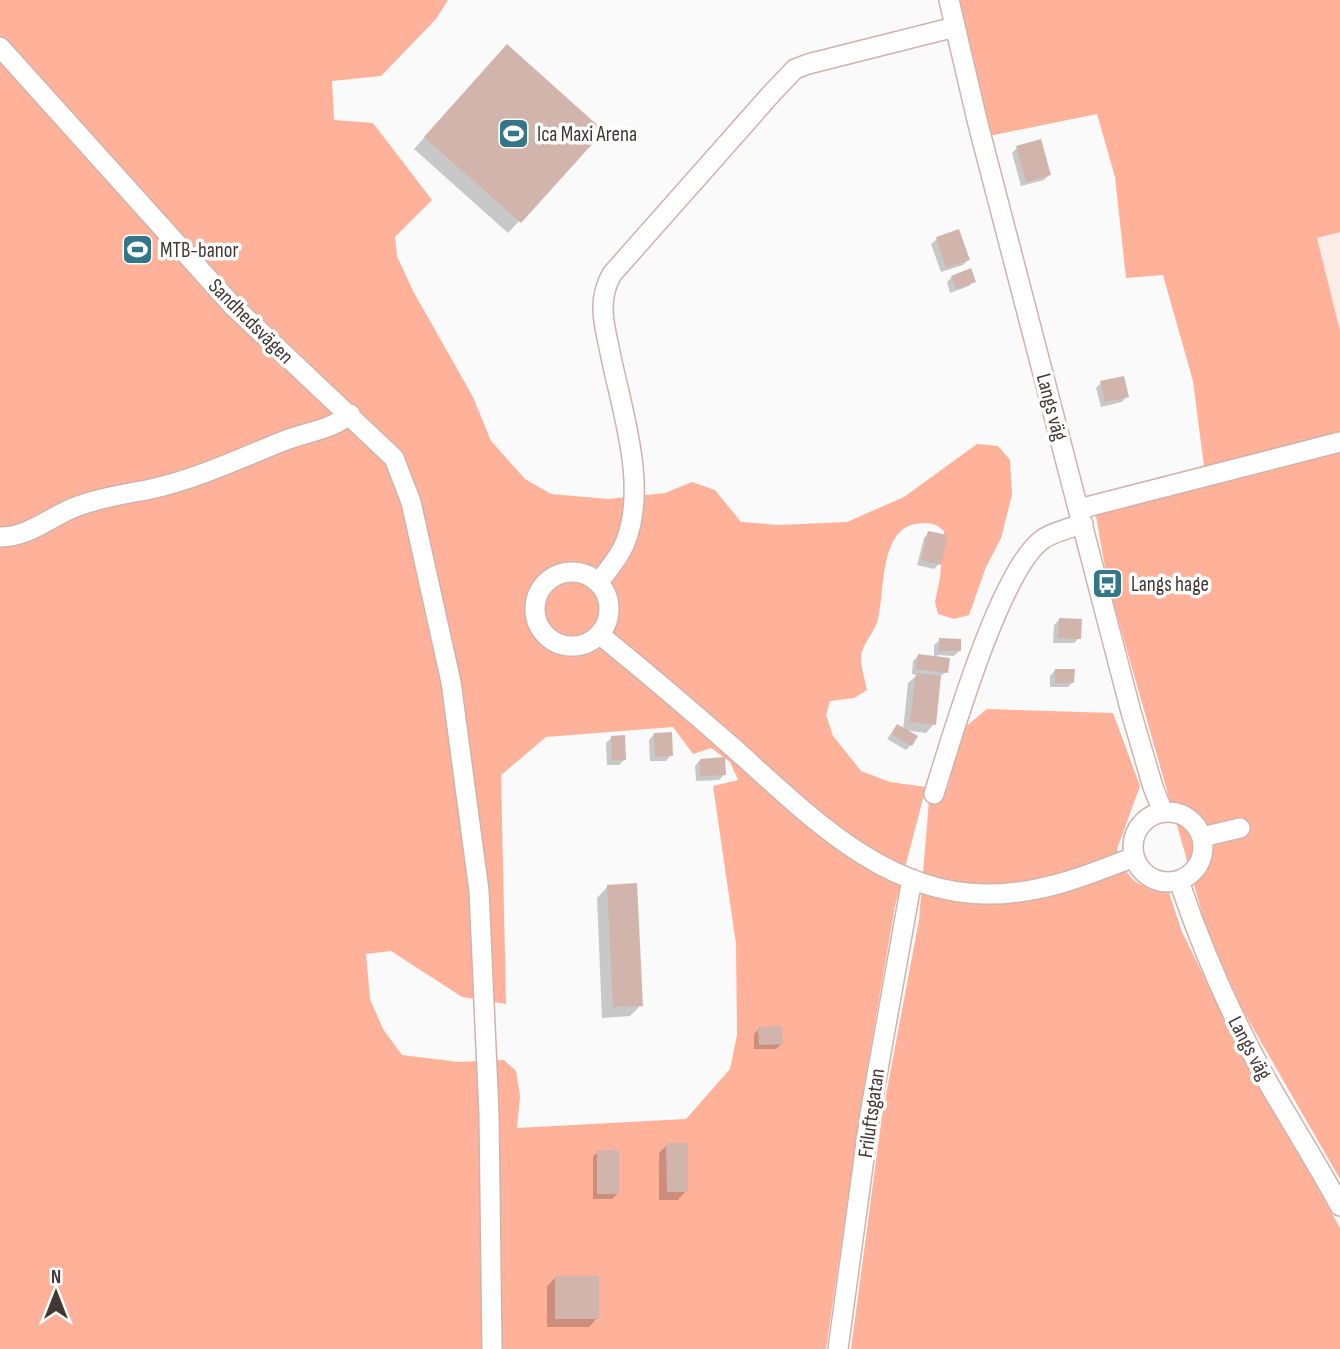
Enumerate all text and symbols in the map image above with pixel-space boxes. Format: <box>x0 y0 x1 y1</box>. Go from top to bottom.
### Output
sports icon: Ica Maxi Arena <box>497 117 531 151</box>
place label: Ica Maxi Arena <box>537 122 637 147</box>
sports icon: MTB-banor <box>120 233 154 267</box>
place label: MTB-banor <box>160 238 239 263</box>
street label: Sandhedsvägen <box>203 274 298 369</box>
street label: Langs väg <box>1031 371 1072 443</box>
bus stop icon: Langs hage <box>1091 567 1125 601</box>
place label: Langs hage <box>1131 572 1209 597</box>
street label: Langs väg <box>1222 1012 1277 1084</box>
street label: Friluftsgatan <box>853 1067 890 1159</box>
north arrow <box>21 1258 91 1328</box>
text: N <box>51 1266 61 1289</box>

